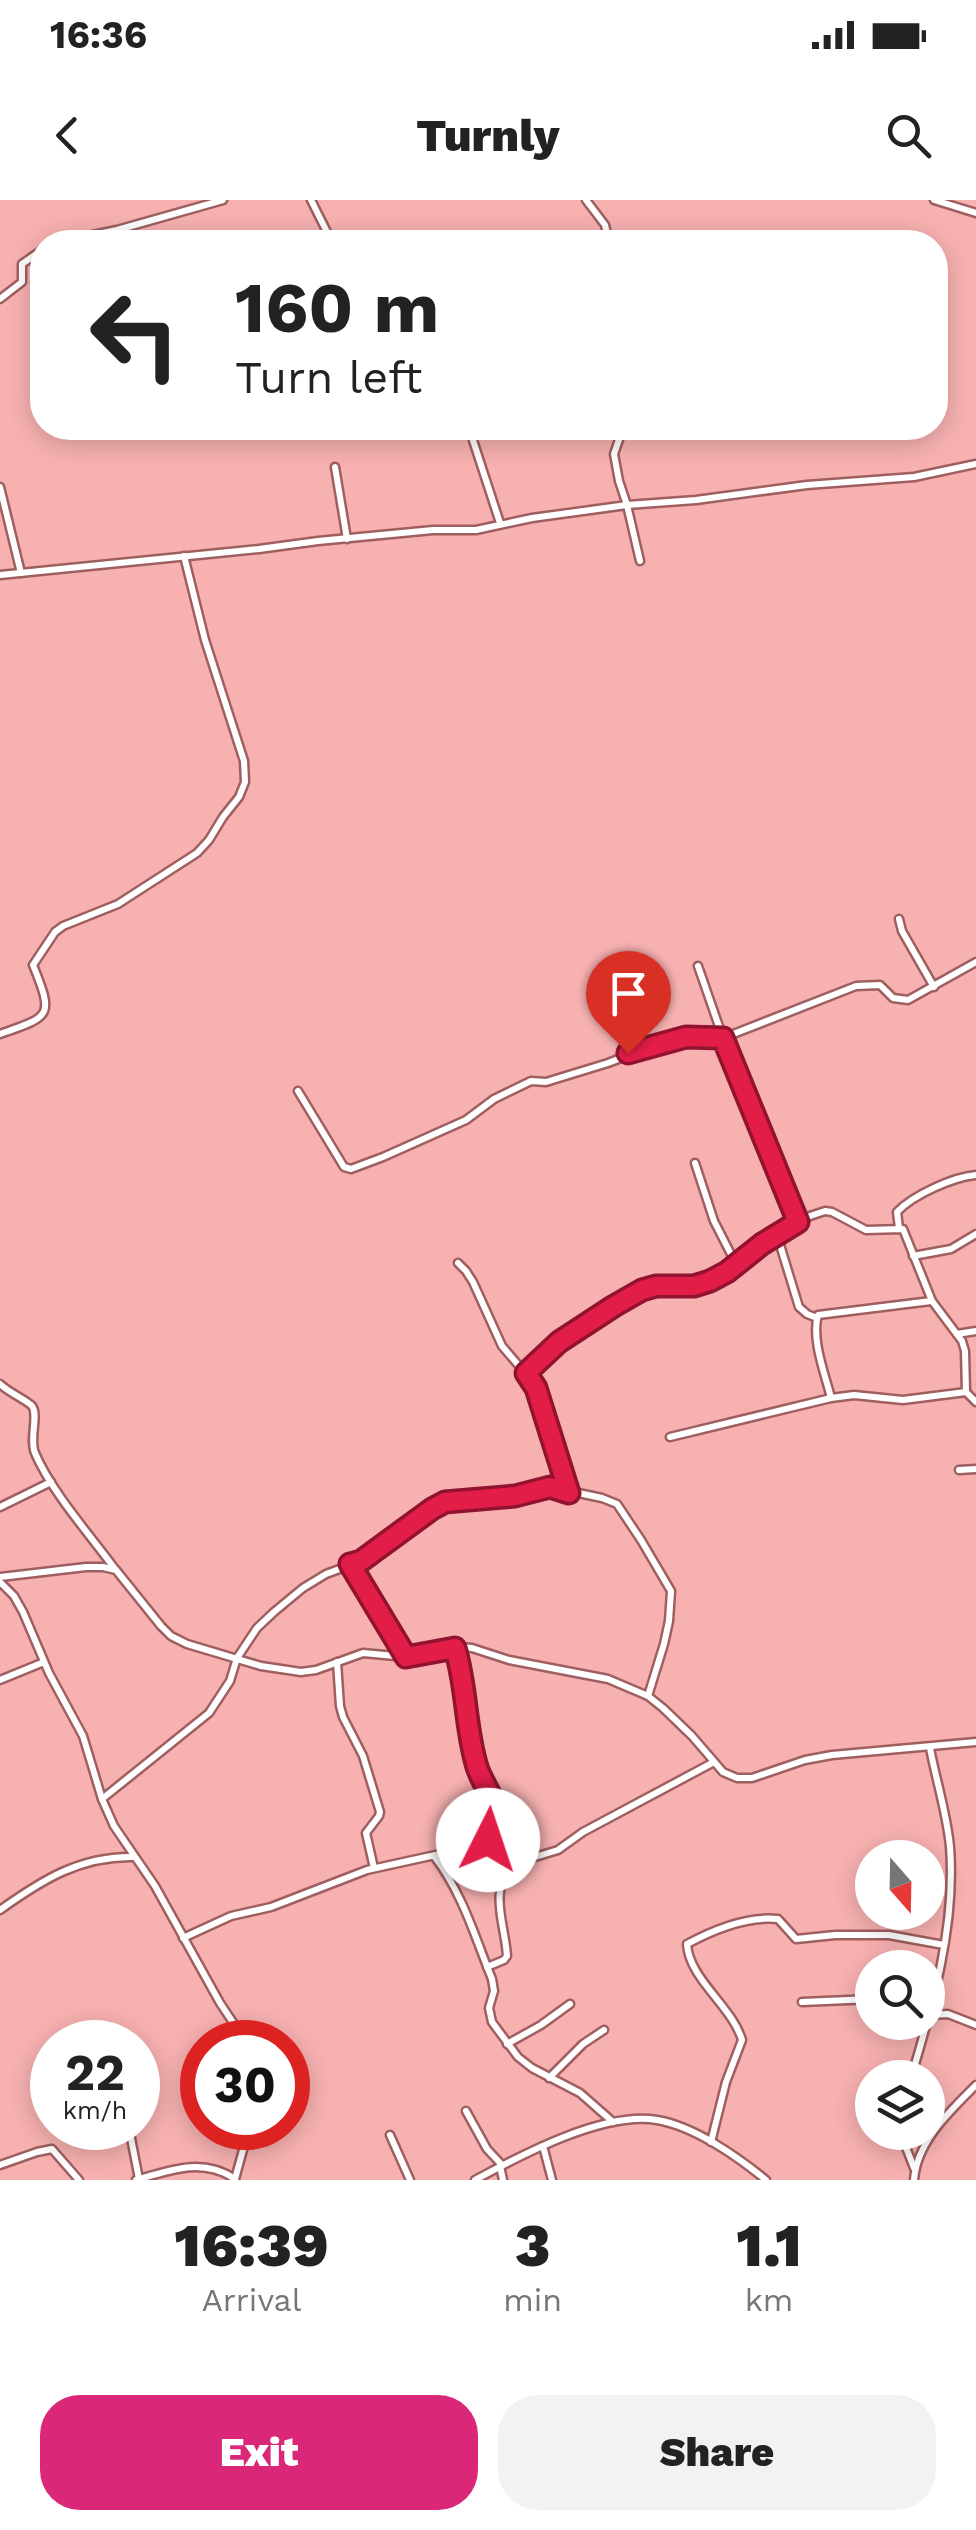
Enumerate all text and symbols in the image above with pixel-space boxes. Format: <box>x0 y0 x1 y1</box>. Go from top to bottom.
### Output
text: 16:36 <box>50 13 147 57</box>
icon: back <box>40 108 95 163</box>
icon: search <box>881 108 936 163</box>
text: Turnly <box>416 109 560 162</box>
text: 160 m <box>235 267 439 349</box>
icon: left <box>70 270 200 400</box>
text: Turn left <box>235 351 422 404</box>
pin <box>586 951 671 1054</box>
icon: arrive <box>601 966 656 1021</box>
position arrow <box>436 1788 540 1892</box>
north arrow <box>855 1840 945 1930</box>
map controls <box>855 1840 945 2150</box>
button: search <box>855 1950 945 2040</box>
speed limit sign: 30 <box>180 2020 310 2150</box>
text: 22 <box>65 2043 125 2102</box>
button: layers <box>855 2060 945 2150</box>
text: km/h <box>63 2096 127 2125</box>
text: 16:39 <box>174 2210 329 2281</box>
text: 3 <box>515 2210 551 2281</box>
text: 1.1 <box>736 2210 802 2281</box>
text: Arrival <box>202 2281 302 2319</box>
text: min <box>503 2281 562 2319</box>
text: km <box>745 2281 793 2319</box>
button: Exit <box>40 2395 478 2510</box>
button: Share <box>498 2395 936 2510</box>

